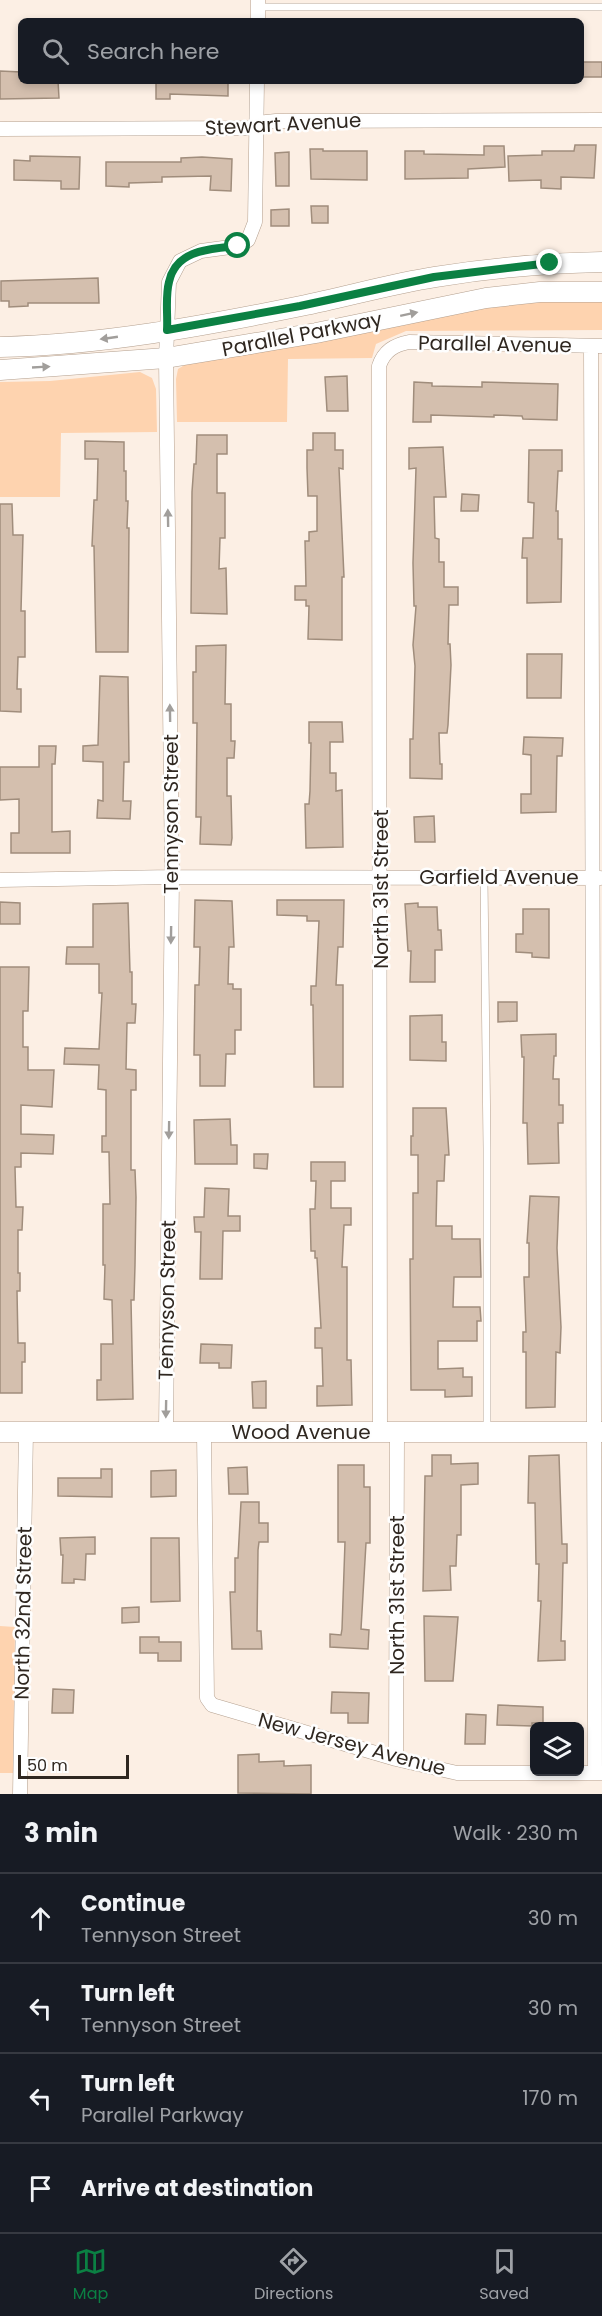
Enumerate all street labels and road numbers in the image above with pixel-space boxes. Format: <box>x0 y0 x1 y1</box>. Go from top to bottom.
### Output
street label: Stewart Avenue <box>204 106 362 142</box>
street label: Parallel Parkway <box>220 305 384 363</box>
street label: Parallel Avenue <box>418 329 572 359</box>
street label: Tennyson Street <box>157 734 185 894</box>
street label: North 31st Street <box>367 809 395 969</box>
street label: Garfield Avenue <box>419 863 579 891</box>
street label: Tennyson Street <box>152 1220 182 1380</box>
street label: Wood Avenue <box>231 1418 371 1446</box>
street label: North 31st Street <box>383 1515 411 1675</box>
street label: North 32nd Street <box>7 1526 39 1700</box>
street label: New Jersey Avenue <box>255 1705 449 1783</box>

